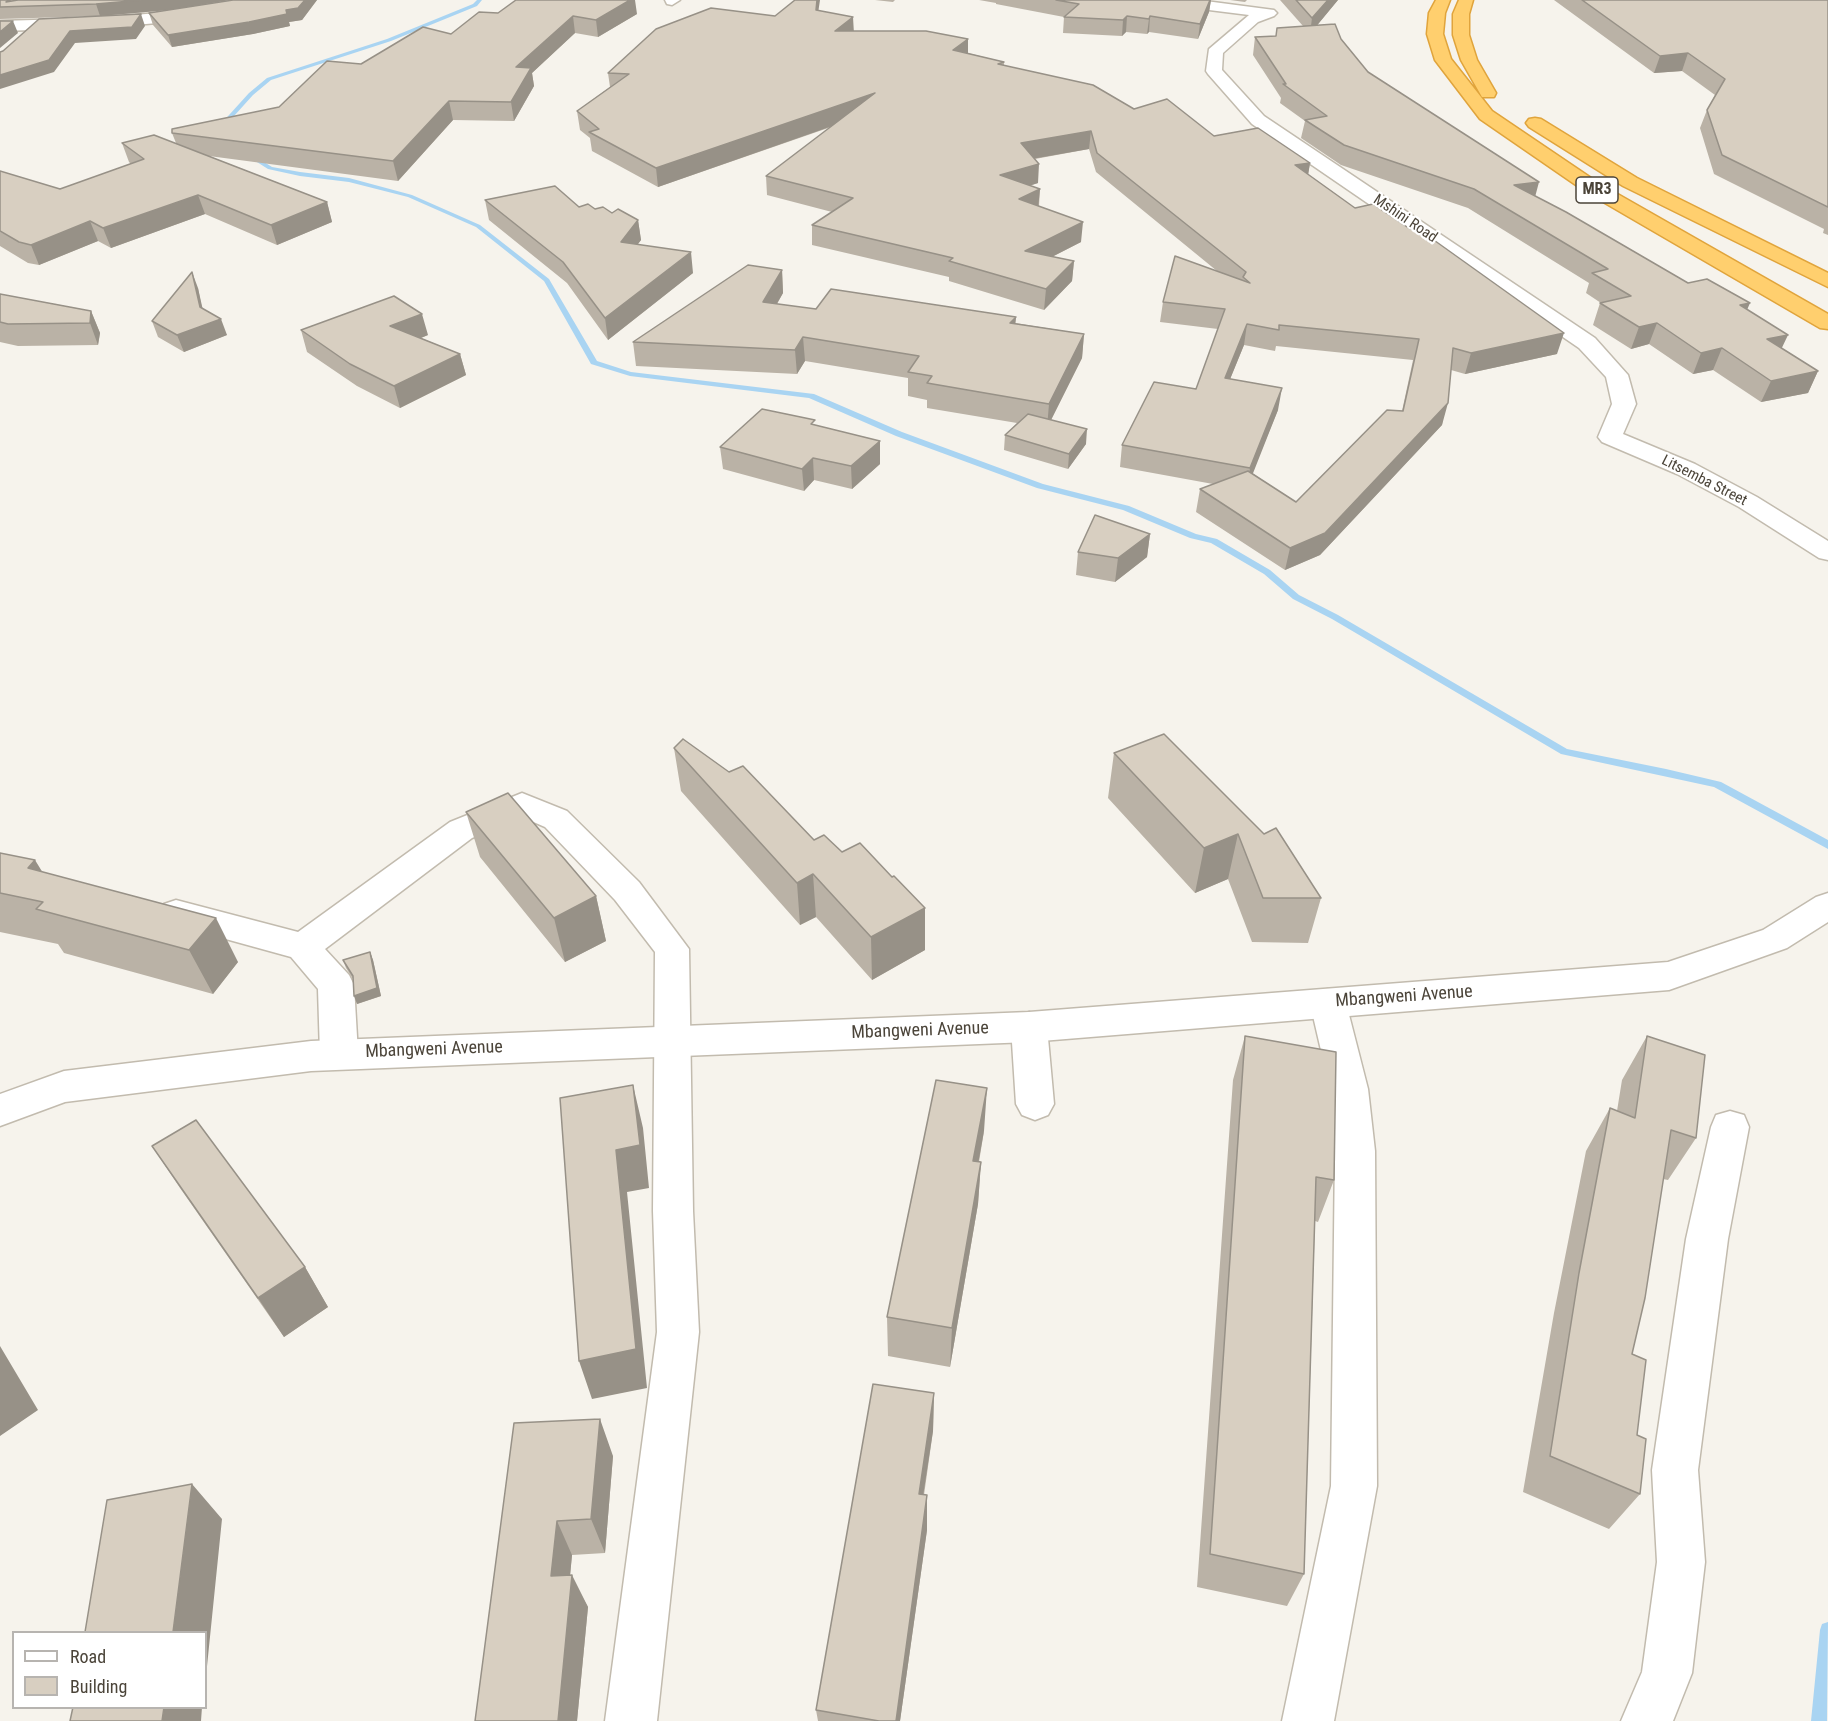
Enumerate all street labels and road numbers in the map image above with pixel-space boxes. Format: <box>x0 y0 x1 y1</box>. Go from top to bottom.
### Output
road number: MR3 <box>1576 177 1618 203</box>
street label: Mshini Road <box>1370 191 1440 247</box>
street label: Litsemba Street <box>1658 452 1750 510</box>
street label: Mbangweni Avenue <box>1335 981 1473 1013</box>
street label: Mbangweni Avenue <box>851 1018 989 1044</box>
street label: Mbangweni Avenue <box>365 1037 503 1063</box>

